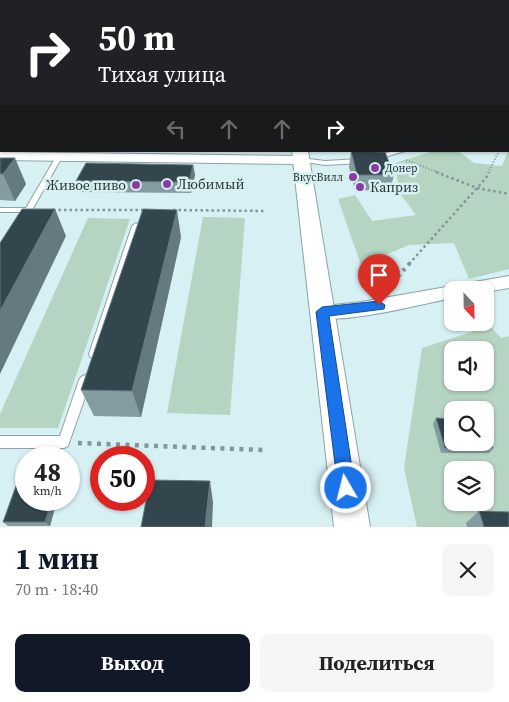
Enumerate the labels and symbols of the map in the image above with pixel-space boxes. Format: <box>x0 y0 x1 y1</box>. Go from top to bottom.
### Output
place label: Донер <box>385 161 417 176</box>
marker: Донер <box>369 162 381 174</box>
place label: ВкусВилл <box>293 170 343 185</box>
marker: ВкусВилл <box>347 171 359 183</box>
place label: Любимый <box>177 174 244 194</box>
place label: Живое пиво <box>46 175 126 195</box>
place label: Каприз <box>370 177 418 197</box>
marker: Любимый <box>161 178 173 190</box>
marker: Живое пиво <box>130 179 142 191</box>
marker: Каприз <box>354 181 366 193</box>
pin <box>358 254 400 305</box>
north arrow <box>444 281 494 331</box>
speed limit sign: 50 <box>90 446 155 511</box>
position arrow <box>319 461 371 513</box>

